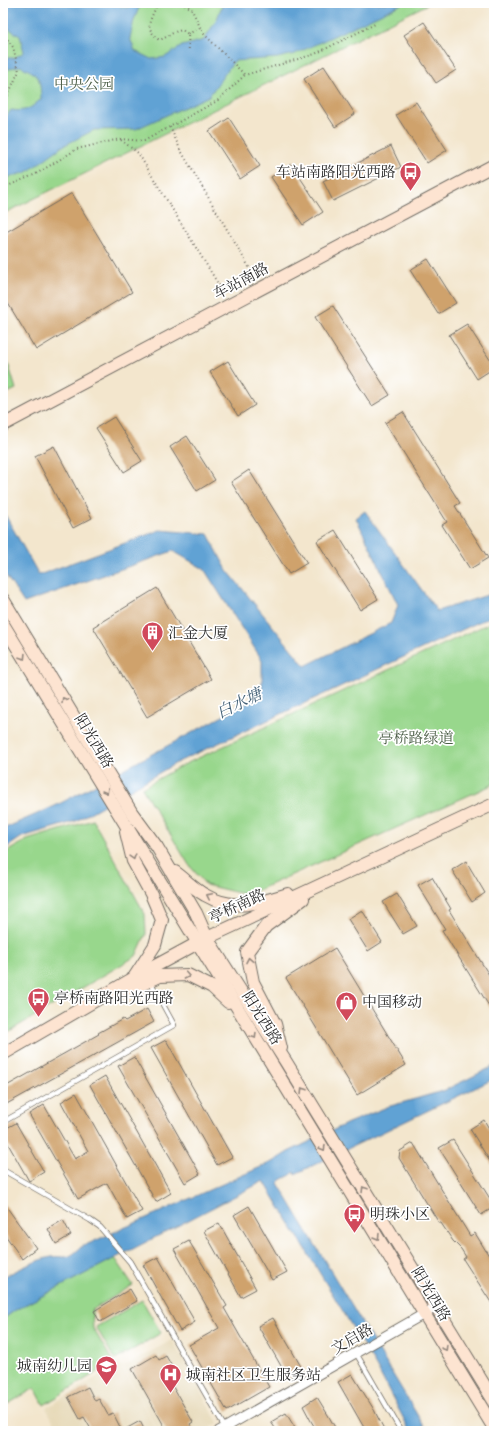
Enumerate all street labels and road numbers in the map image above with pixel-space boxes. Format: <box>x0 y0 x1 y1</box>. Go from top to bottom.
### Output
street label: 车站南路 <box>210 259 272 303</box>
street label: 阳光西路 <box>71 711 117 771</box>
street label: 亭桥南路 <box>206 885 268 927</box>
street label: 阳光西路 <box>238 988 286 1048</box>
street label: 阳光西路 <box>408 1264 454 1324</box>
street label: 文启路 <box>328 1320 376 1358</box>

